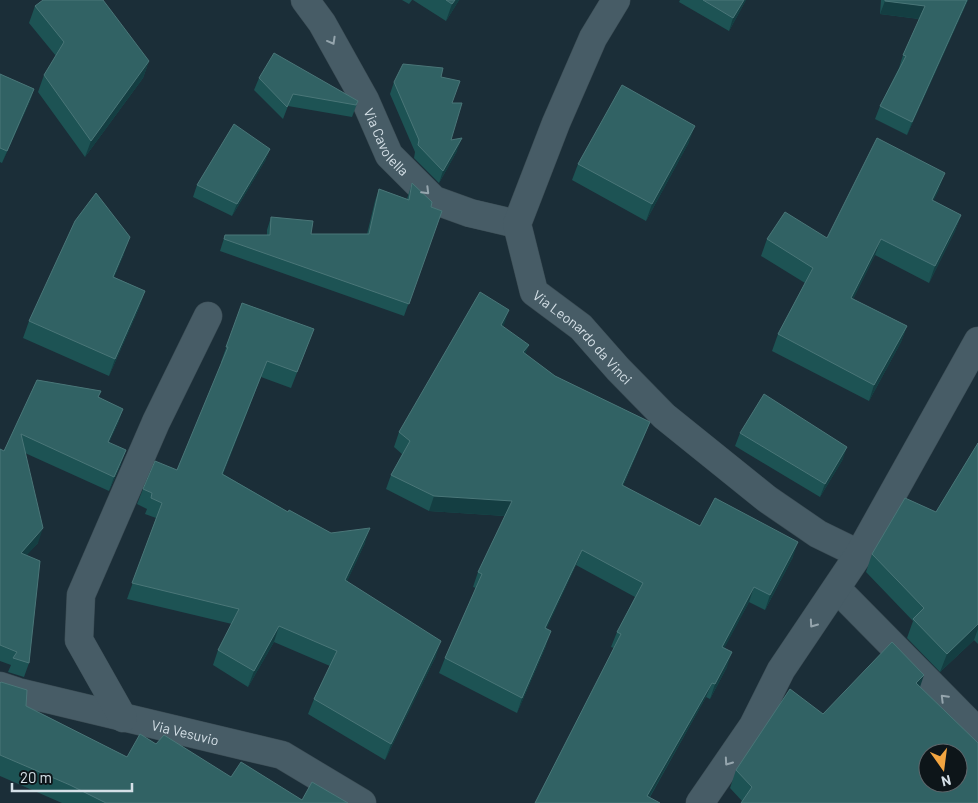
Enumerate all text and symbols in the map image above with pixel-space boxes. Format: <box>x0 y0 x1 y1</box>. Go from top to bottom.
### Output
one-way arrow <box>325 35 335 44</box>
street label: Via Cavolella <box>361 105 413 179</box>
one-way arrow <box>420 186 429 195</box>
street label: Via Leonardo da Vinci <box>530 286 636 387</box>
one-way arrow <box>810 618 819 628</box>
one-way arrow <box>941 694 950 703</box>
street label: Via Vesuvio <box>150 716 221 748</box>
north arrow <box>918 743 968 793</box>
one-way arrow <box>725 756 733 765</box>
scale bar <box>12 760 132 792</box>
text: 20 m <box>20 768 52 786</box>
text: N <box>940 772 953 790</box>

